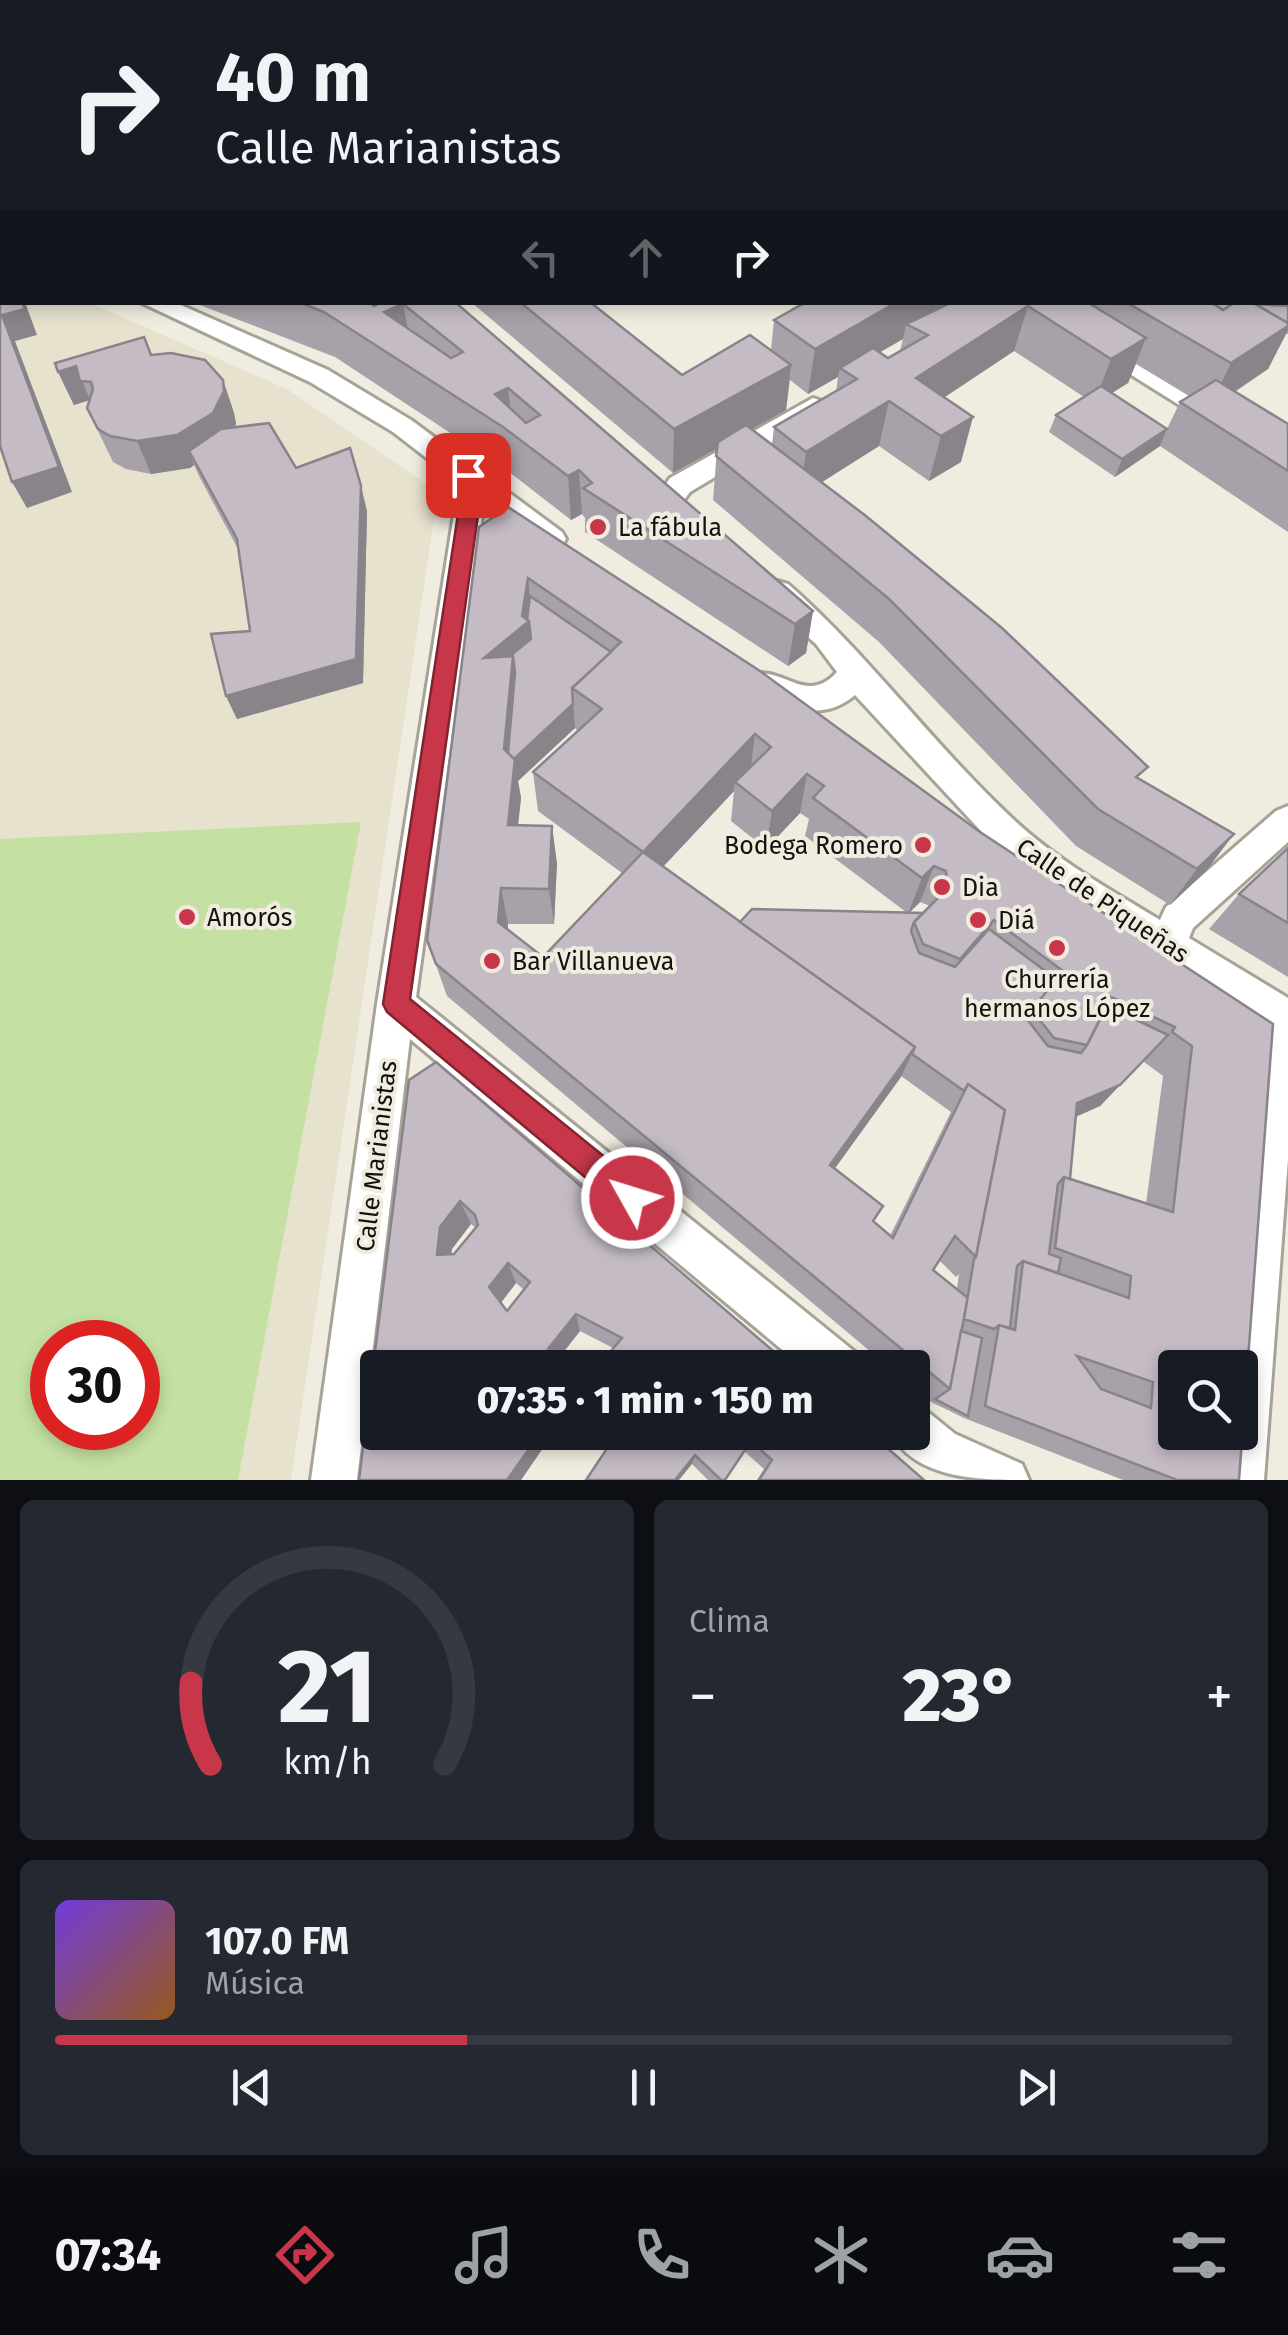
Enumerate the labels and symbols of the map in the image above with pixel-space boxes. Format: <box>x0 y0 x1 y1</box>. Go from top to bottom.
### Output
pin <box>426 433 511 518</box>
place label: La fábula <box>618 513 722 543</box>
marker: La fábula <box>587 516 609 538</box>
place label: Bodega Romero <box>724 831 903 861</box>
street label: Calle de Piqueñas <box>1011 832 1194 970</box>
marker: Bodega Romero <box>912 834 934 856</box>
place label: Dia <box>962 873 999 903</box>
marker: Dia <box>931 876 953 898</box>
place label: Amorós <box>207 903 293 933</box>
marker: Amorós <box>176 906 198 928</box>
place label: Diá <box>998 906 1035 936</box>
marker: Diá <box>967 909 989 931</box>
marker: Churrería hermanos López <box>1046 937 1068 959</box>
place label: Bar Villanueva <box>512 947 674 977</box>
marker: Bar Villanueva <box>481 950 503 972</box>
place label: Churrería hermanos López <box>964 965 1150 1024</box>
street label: Calle Marianistas <box>350 1059 404 1253</box>
position arrow <box>580 1146 684 1250</box>
speed limit sign: 30 <box>30 1320 160 1450</box>

